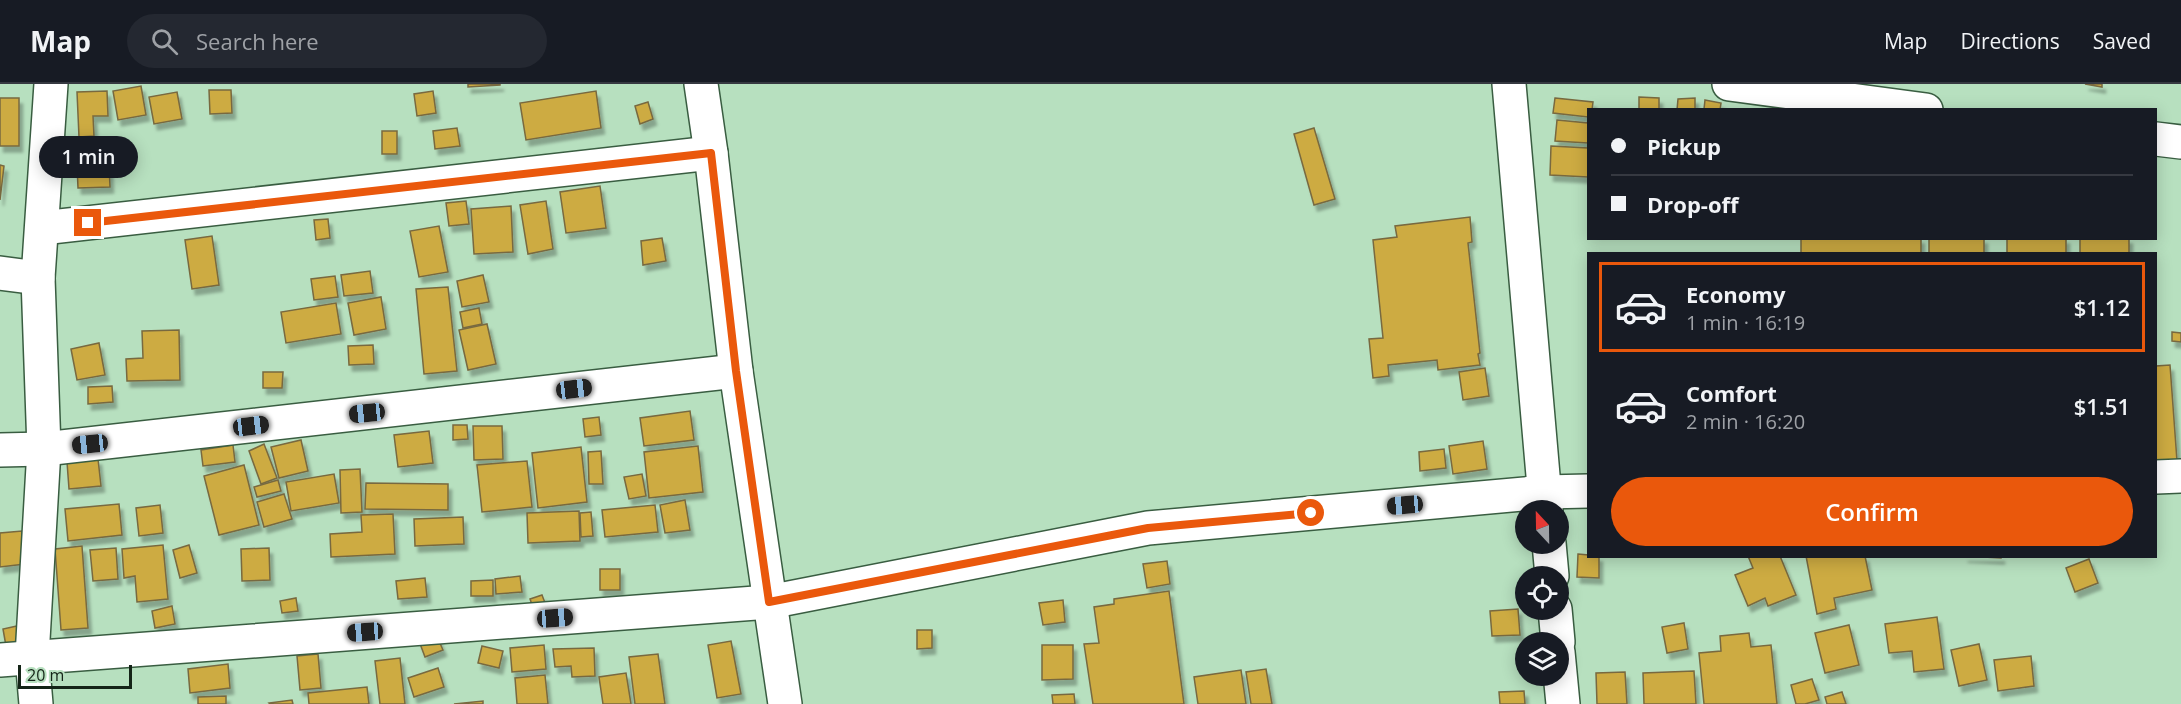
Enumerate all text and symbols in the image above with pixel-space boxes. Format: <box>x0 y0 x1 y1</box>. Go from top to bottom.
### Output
search box <box>127 14 547 68</box>
text: Map <box>30 22 91 60</box>
icon: search <box>148 25 181 58</box>
text: Search here <box>196 26 319 56</box>
text: Map <box>1884 27 1927 55</box>
text: Directions <box>1960 27 2060 55</box>
text: Saved <box>2093 27 2151 55</box>
text: Pickup <box>1647 131 1721 161</box>
callout: 1 min <box>38 136 138 178</box>
text: 1 min <box>62 143 116 170</box>
text: Drop-off <box>1647 189 1739 219</box>
route end <box>74 209 101 236</box>
text: Economy <box>1686 279 1785 309</box>
icon: car <box>1614 280 1668 334</box>
text: $1.12 <box>2074 292 2130 322</box>
text: 1 min · 16:19 <box>1686 309 1805 336</box>
car <box>555 378 593 400</box>
text: Comfort <box>1686 378 1777 408</box>
icon: car <box>1614 379 1668 433</box>
text: $1.51 <box>2074 391 2130 421</box>
car <box>348 402 386 424</box>
text: 2 min · 16:20 <box>1686 408 1805 435</box>
car <box>232 415 270 437</box>
car <box>71 433 109 455</box>
button: Confirm <box>1611 477 2133 546</box>
car <box>1386 494 1424 516</box>
route start <box>1297 499 1324 526</box>
north arrow <box>1515 500 1569 554</box>
map controls <box>1515 500 1569 686</box>
button: locate <box>1515 566 1569 620</box>
car <box>536 608 574 628</box>
car <box>346 622 384 642</box>
button: layers <box>1515 632 1569 686</box>
scale bar <box>18 662 132 690</box>
text: 20 m <box>27 664 64 686</box>

